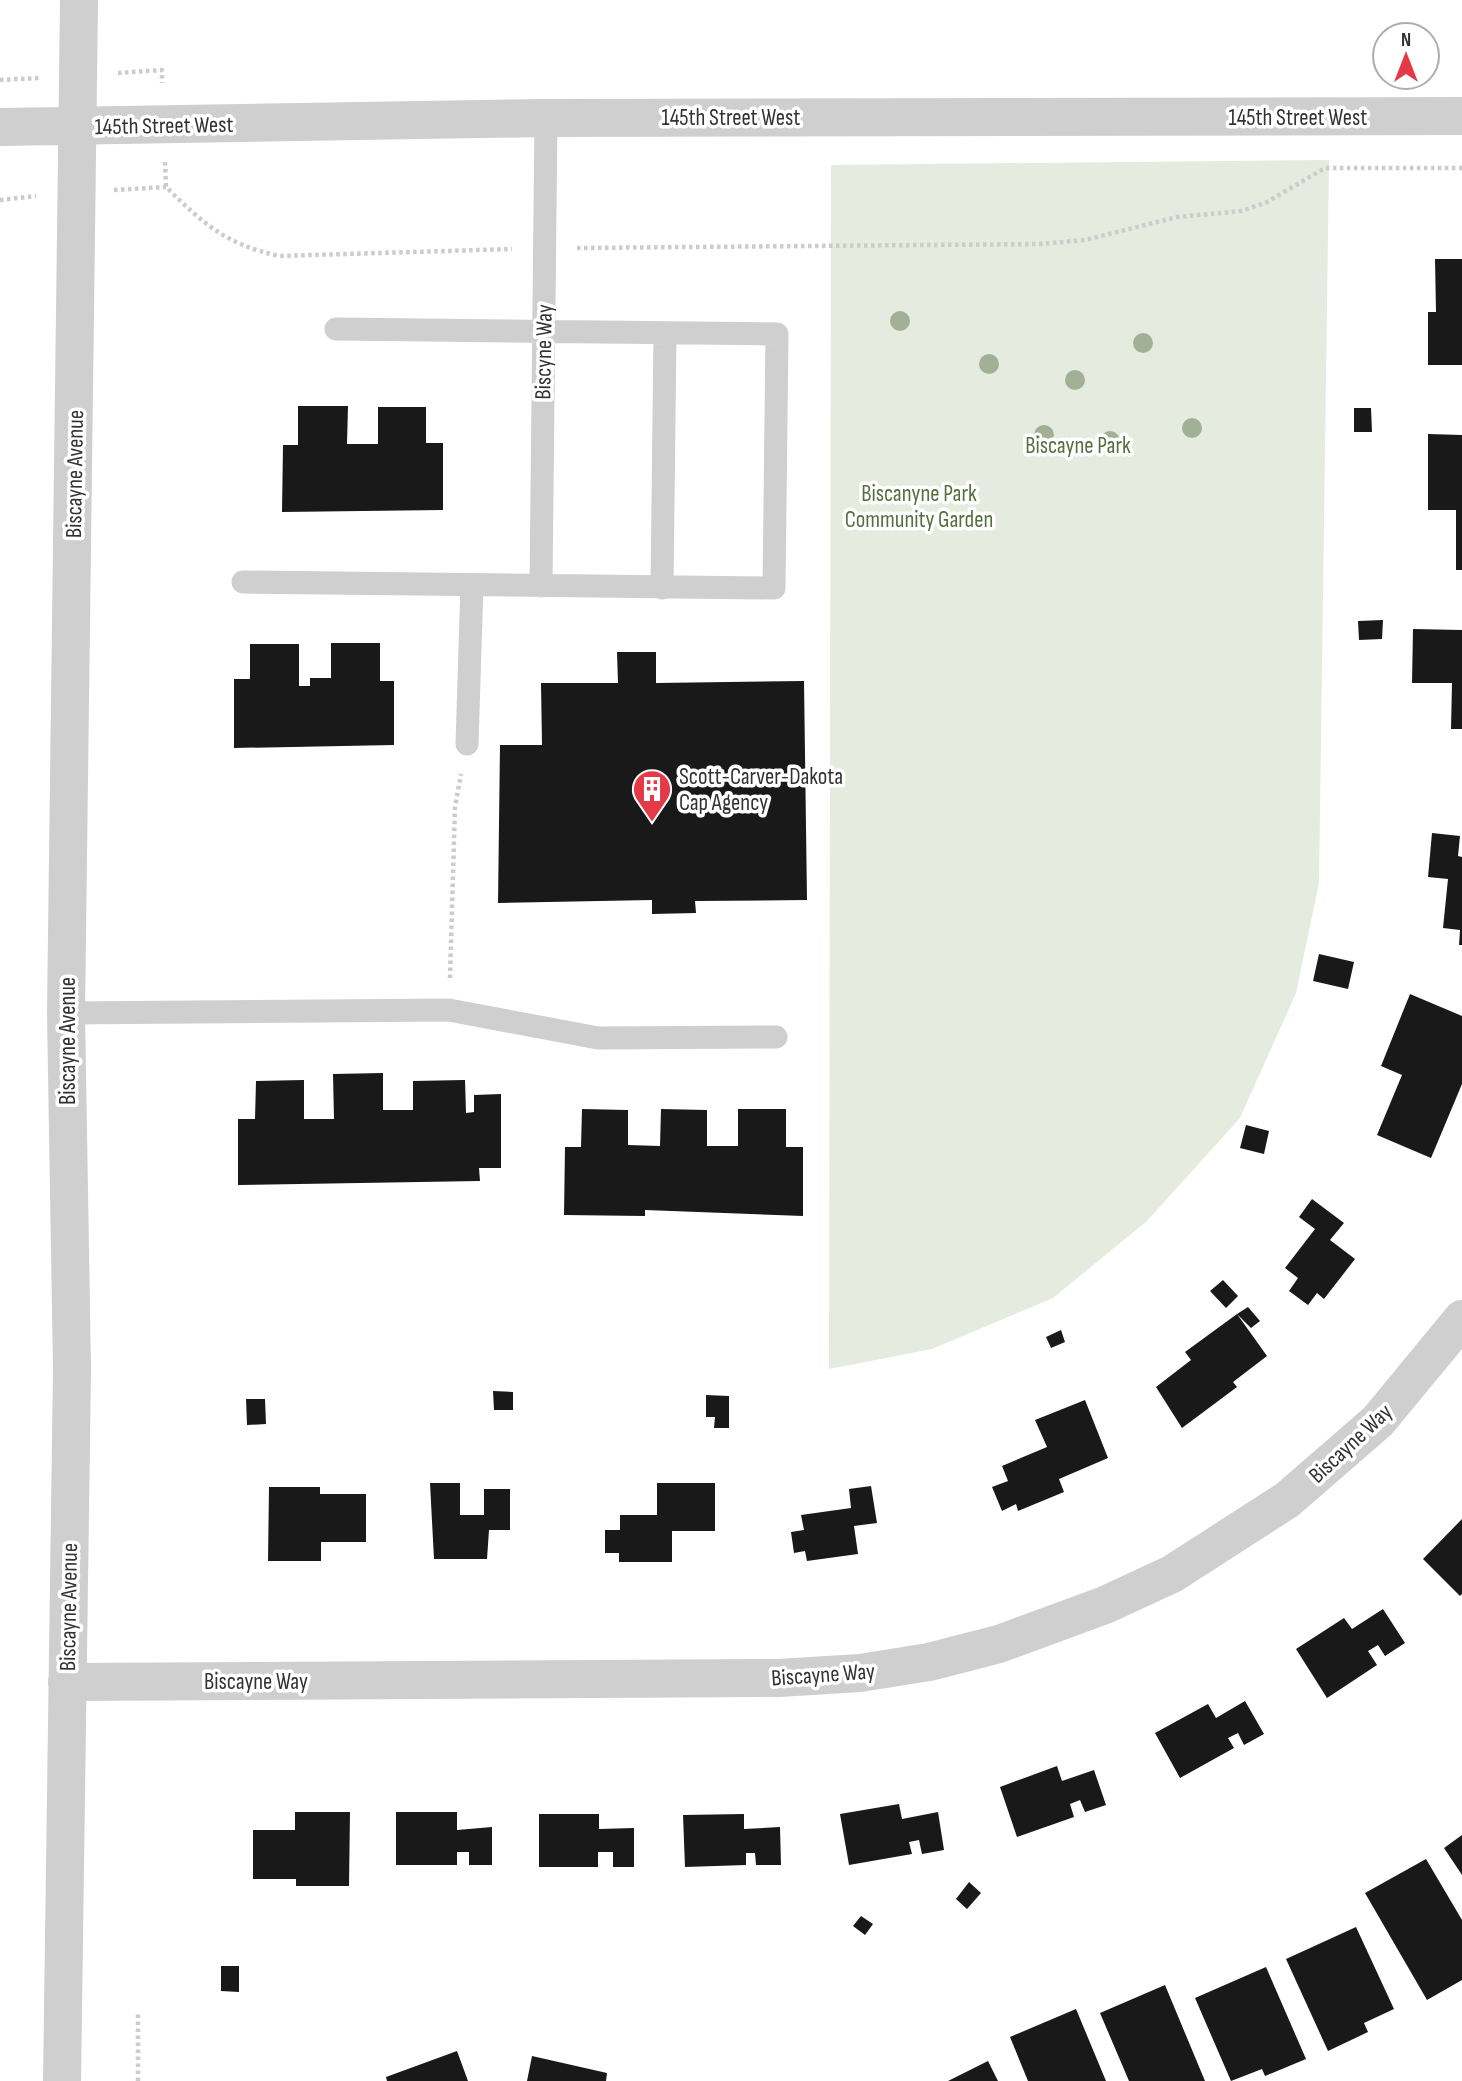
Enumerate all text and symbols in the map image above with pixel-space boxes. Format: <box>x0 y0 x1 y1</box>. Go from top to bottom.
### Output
north arrow <box>1371 21 1441 91</box>
text: N <box>1401 29 1411 52</box>
street label: 145th Street West <box>662 104 800 132</box>
street label: 145th Street West <box>1229 104 1367 132</box>
street label: 145th Street West <box>94 111 234 141</box>
street label: Biscyne Way <box>529 304 559 400</box>
street label: Biscayne Avenue <box>60 410 90 538</box>
park label: Biscayne Park <box>1025 432 1131 460</box>
park label: Biscanyne Park Community Garden <box>845 480 993 534</box>
place label: Scott-Carver-Dakota Cap Agency <box>679 763 843 817</box>
building icon: Scott-Carver-Dakota Cap Agency <box>631 768 673 823</box>
street label: Biscayne Avenue <box>54 977 82 1105</box>
street label: Biscayne Way <box>1303 1398 1398 1489</box>
street label: Biscayne Avenue <box>54 1543 84 1671</box>
street label: Biscayne Way <box>770 1657 876 1693</box>
street label: Biscayne Way <box>204 1668 308 1696</box>

